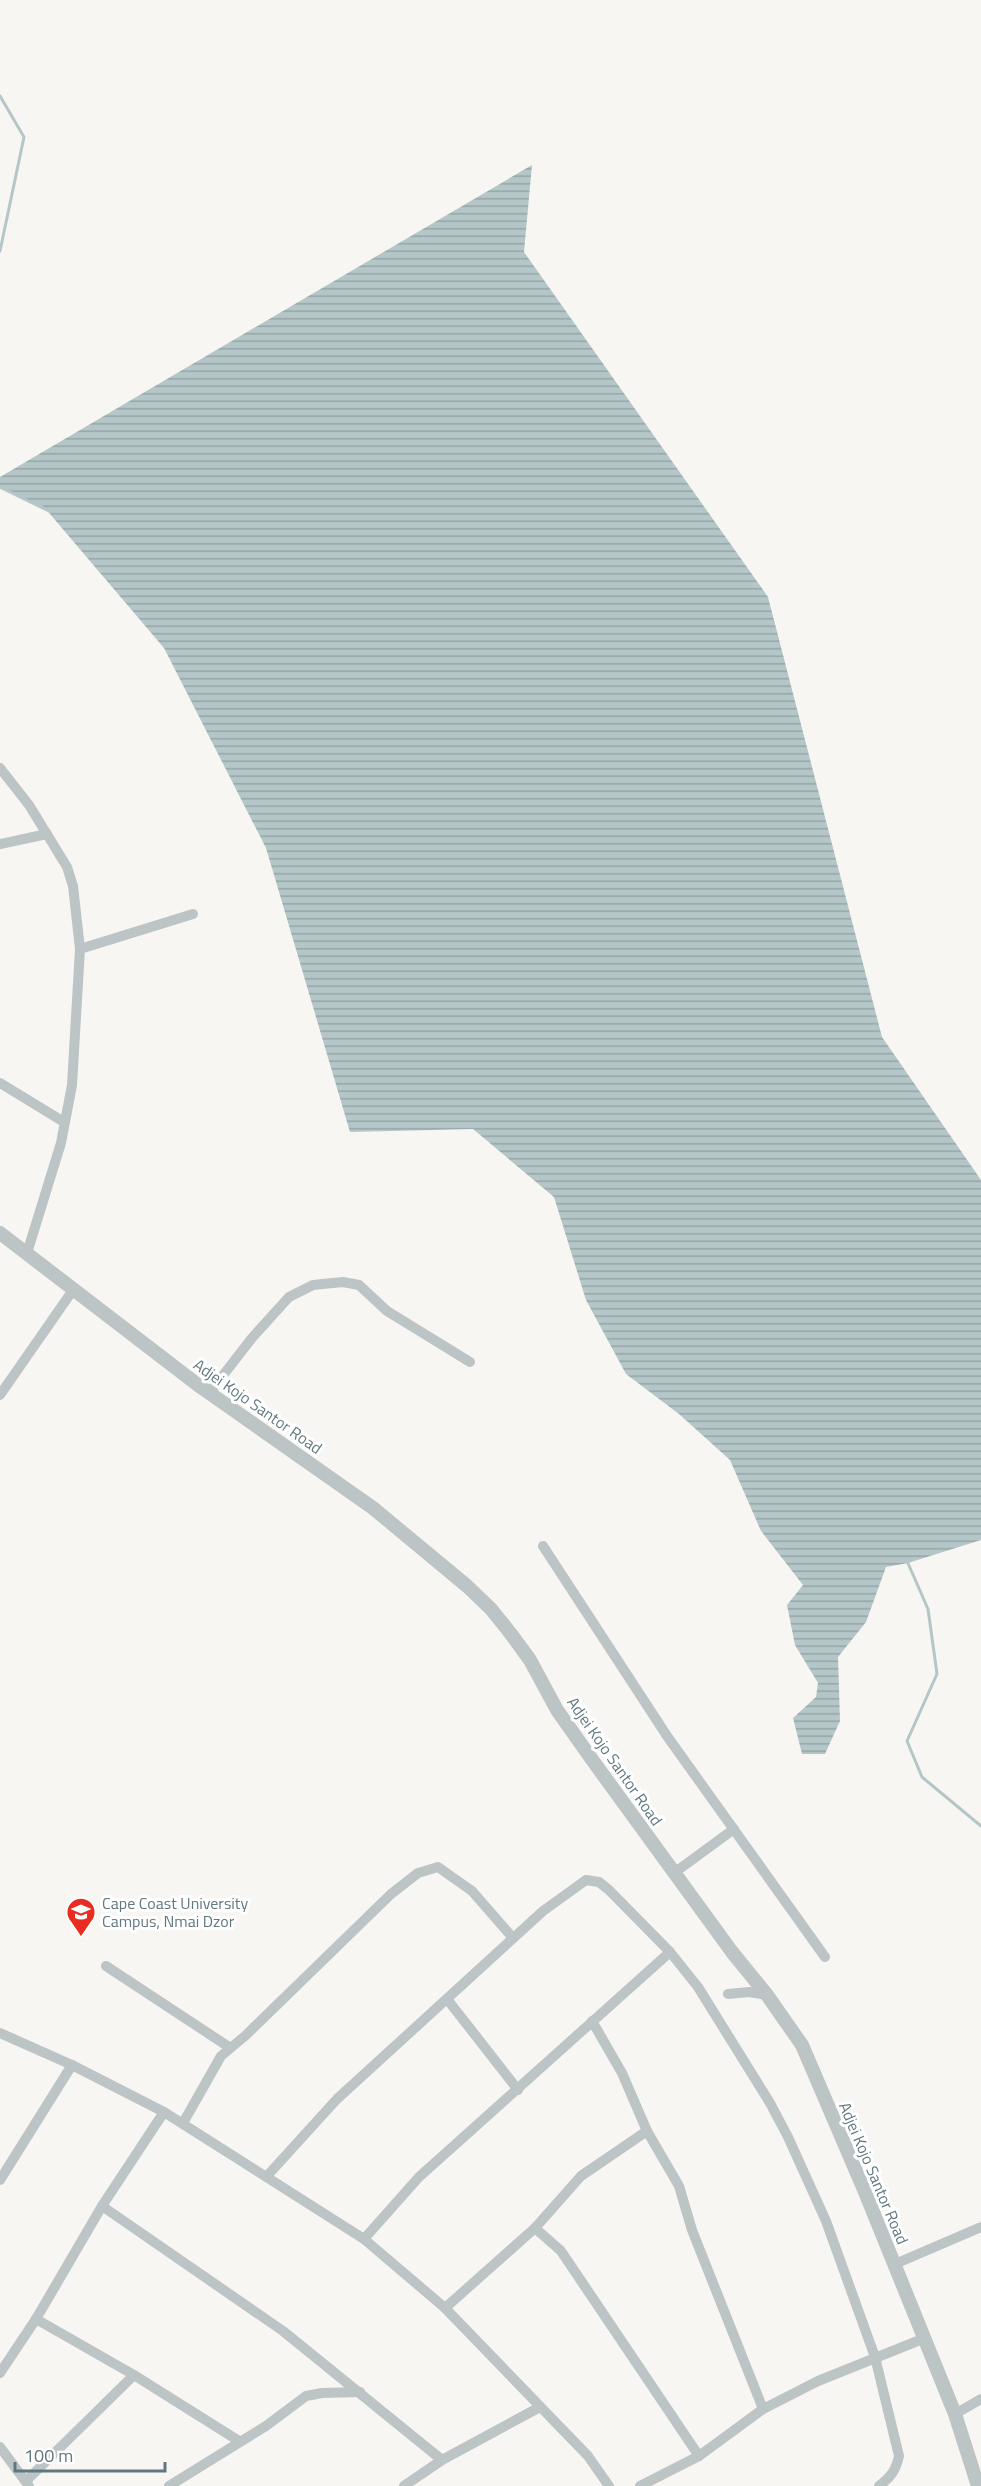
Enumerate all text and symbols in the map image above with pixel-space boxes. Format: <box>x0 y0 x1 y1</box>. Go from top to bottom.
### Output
street label: Adjei Kojo Santor Road <box>189 1352 327 1460</box>
street label: Adjei Kojo Santor Road <box>561 1692 669 1830</box>
place label: Cape Coast University Campus, Nmai Dzor <box>102 1891 248 1933</box>
school or university icon: Cape Coast University Campus, Nmai Dzor <box>65 1896 97 1938</box>
street label: Adjei Kojo Santor Road <box>833 2098 915 2248</box>
scale bar <box>15 2435 165 2473</box>
text: 100 m <box>24 2442 73 2469</box>

